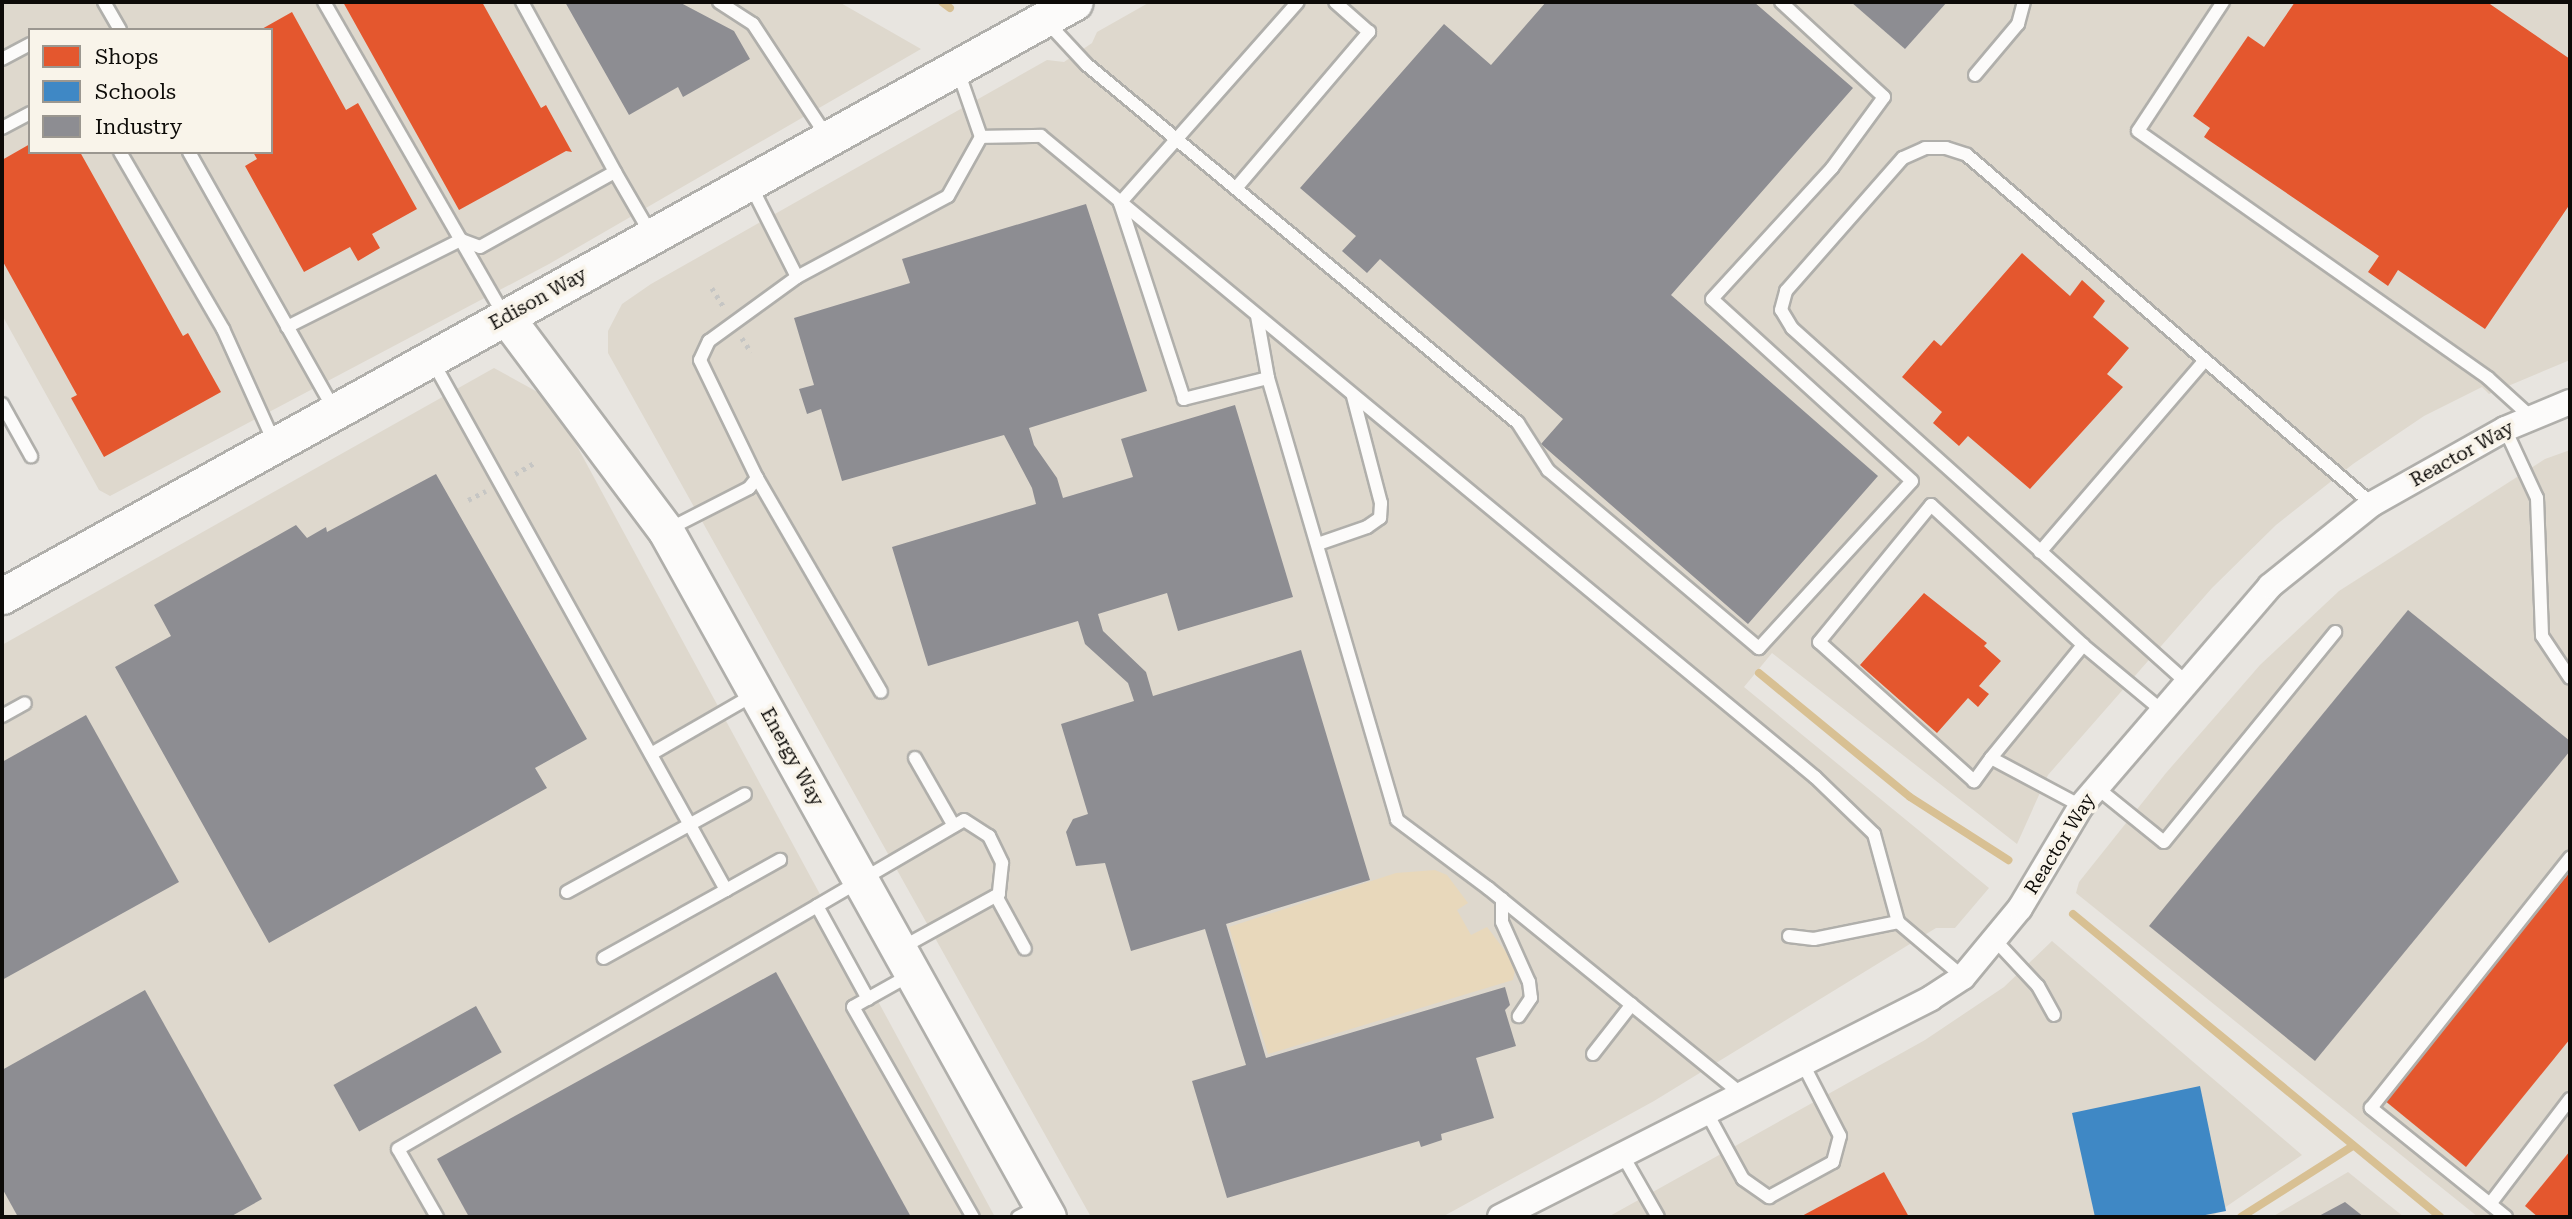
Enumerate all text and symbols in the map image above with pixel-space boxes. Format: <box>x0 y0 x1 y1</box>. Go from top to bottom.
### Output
legend <box>28 28 273 154</box>
text: Shops <box>95 45 158 69</box>
text: Schools <box>95 80 176 104</box>
text: Industry <box>95 115 182 139</box>
street label: Edison Way <box>485 263 591 335</box>
street label: Reactor Way <box>2406 416 2518 492</box>
street label: Energy Way <box>756 704 828 810</box>
street label: Reactor Way <box>2020 789 2100 899</box>

